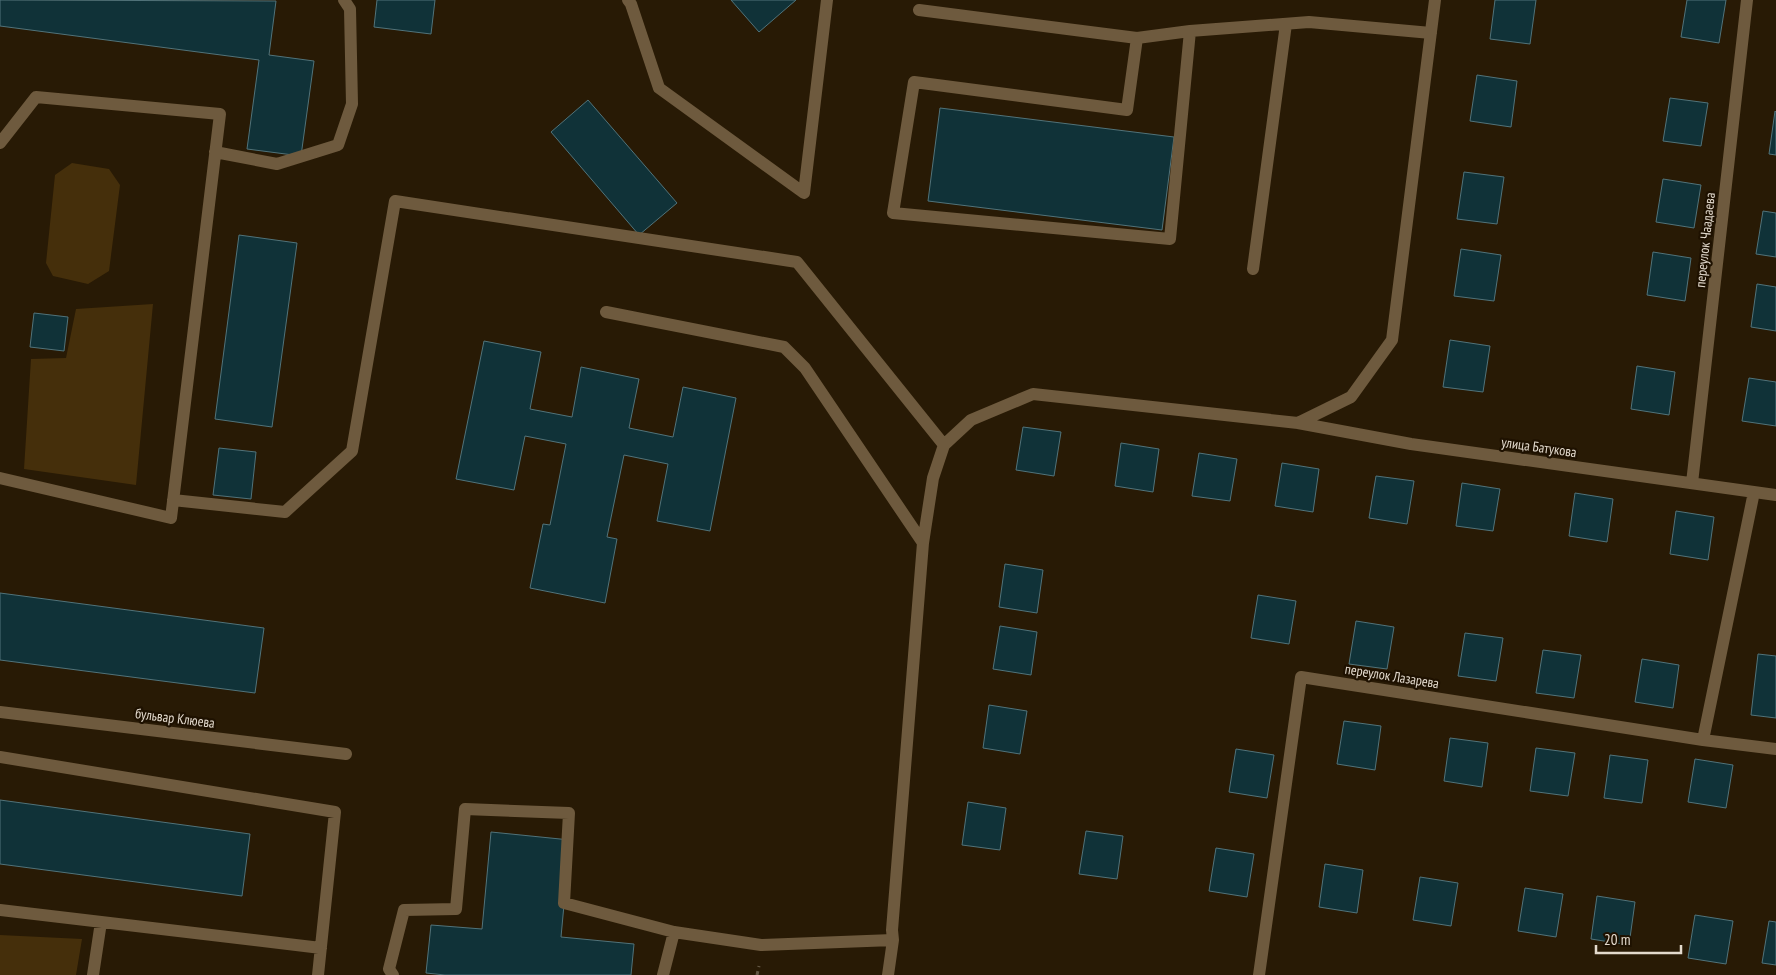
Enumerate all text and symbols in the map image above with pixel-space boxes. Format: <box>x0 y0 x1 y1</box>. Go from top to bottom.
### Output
street label: переулок Чаадаева <box>1691 192 1719 288</box>
street label: улица Батукова <box>1500 433 1578 461</box>
street label: переулок Лазарева <box>1344 660 1440 692</box>
street label: бульвар Клюева <box>134 704 216 732</box>
scale bar <box>1596 922 1681 954</box>
text: 20 m <box>1604 930 1630 949</box>

